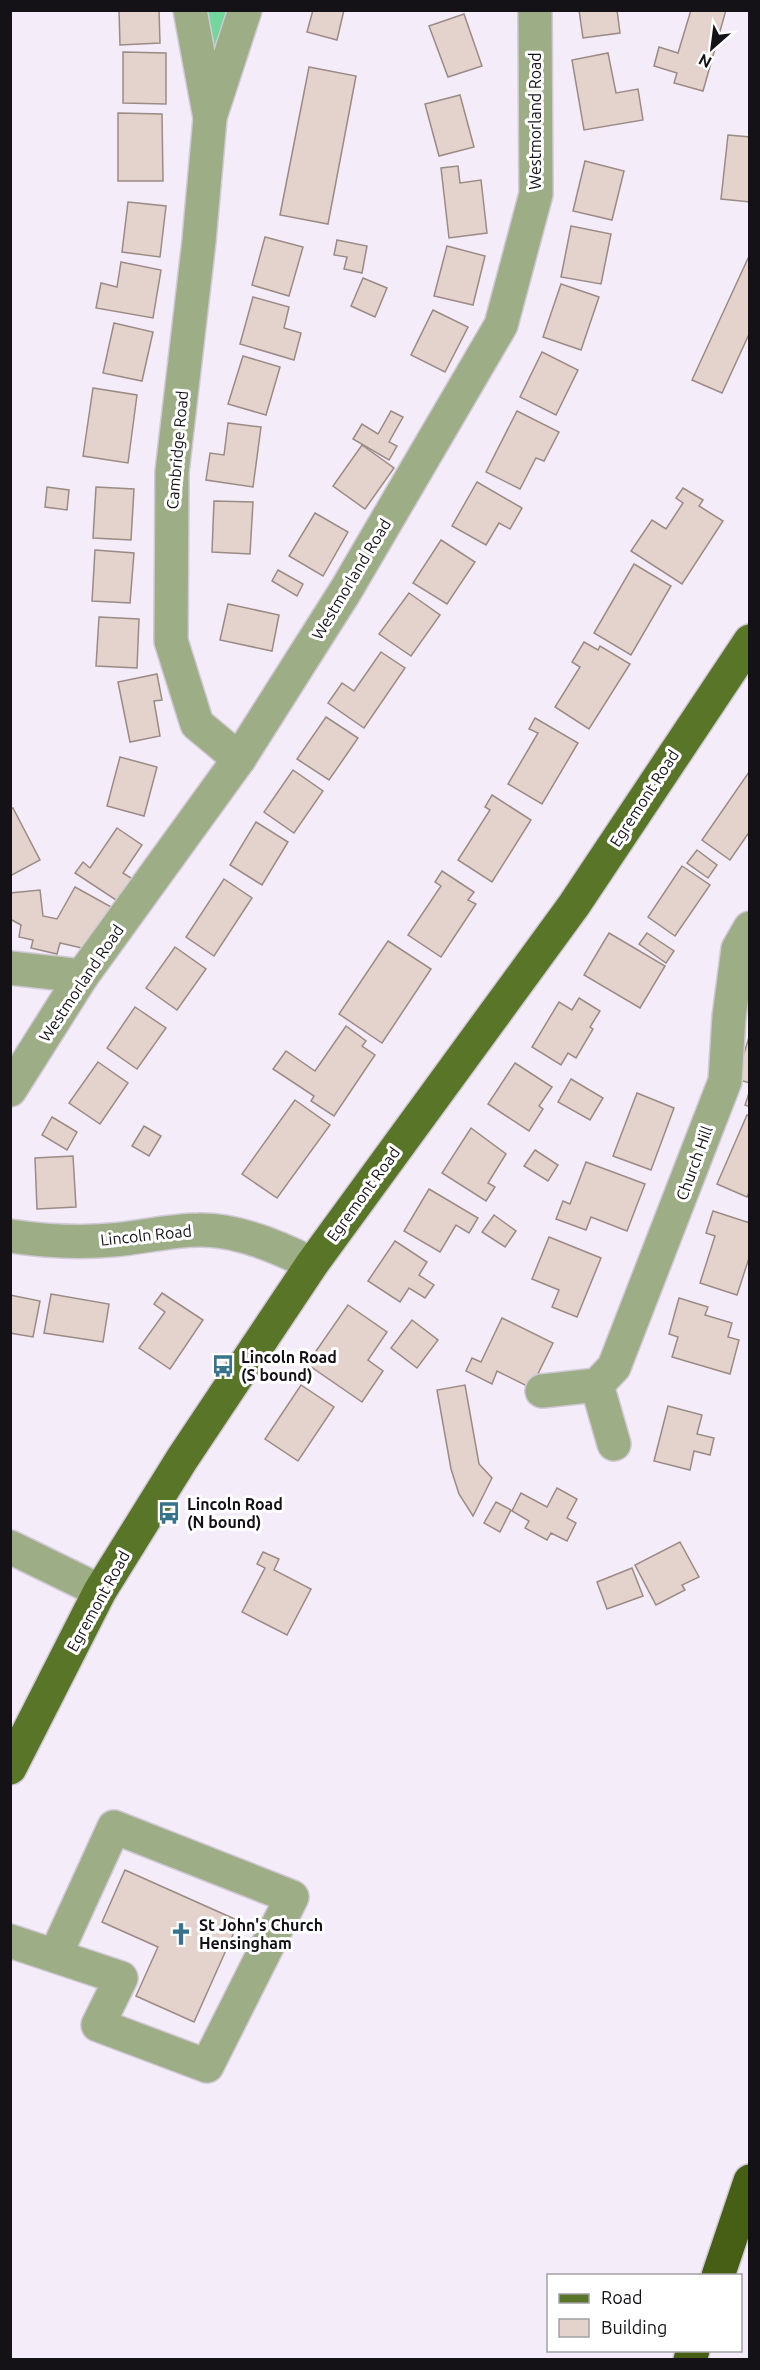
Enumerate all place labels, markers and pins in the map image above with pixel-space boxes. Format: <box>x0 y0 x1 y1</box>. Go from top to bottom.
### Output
place label: Lincoln Road (S bound) <box>241 1348 337 1385</box>
bus stop icon: Lincoln Road (S bound) <box>210 1353 236 1379</box>
place label: Lincoln Road (N bound) <box>187 1495 283 1532</box>
bus stop icon: Lincoln Road (N bound) <box>156 1500 182 1526</box>
place label: St John's Church Hensingham <box>199 1916 323 1952</box>
church icon: St John's Church Hensingham <box>168 1921 194 1947</box>

